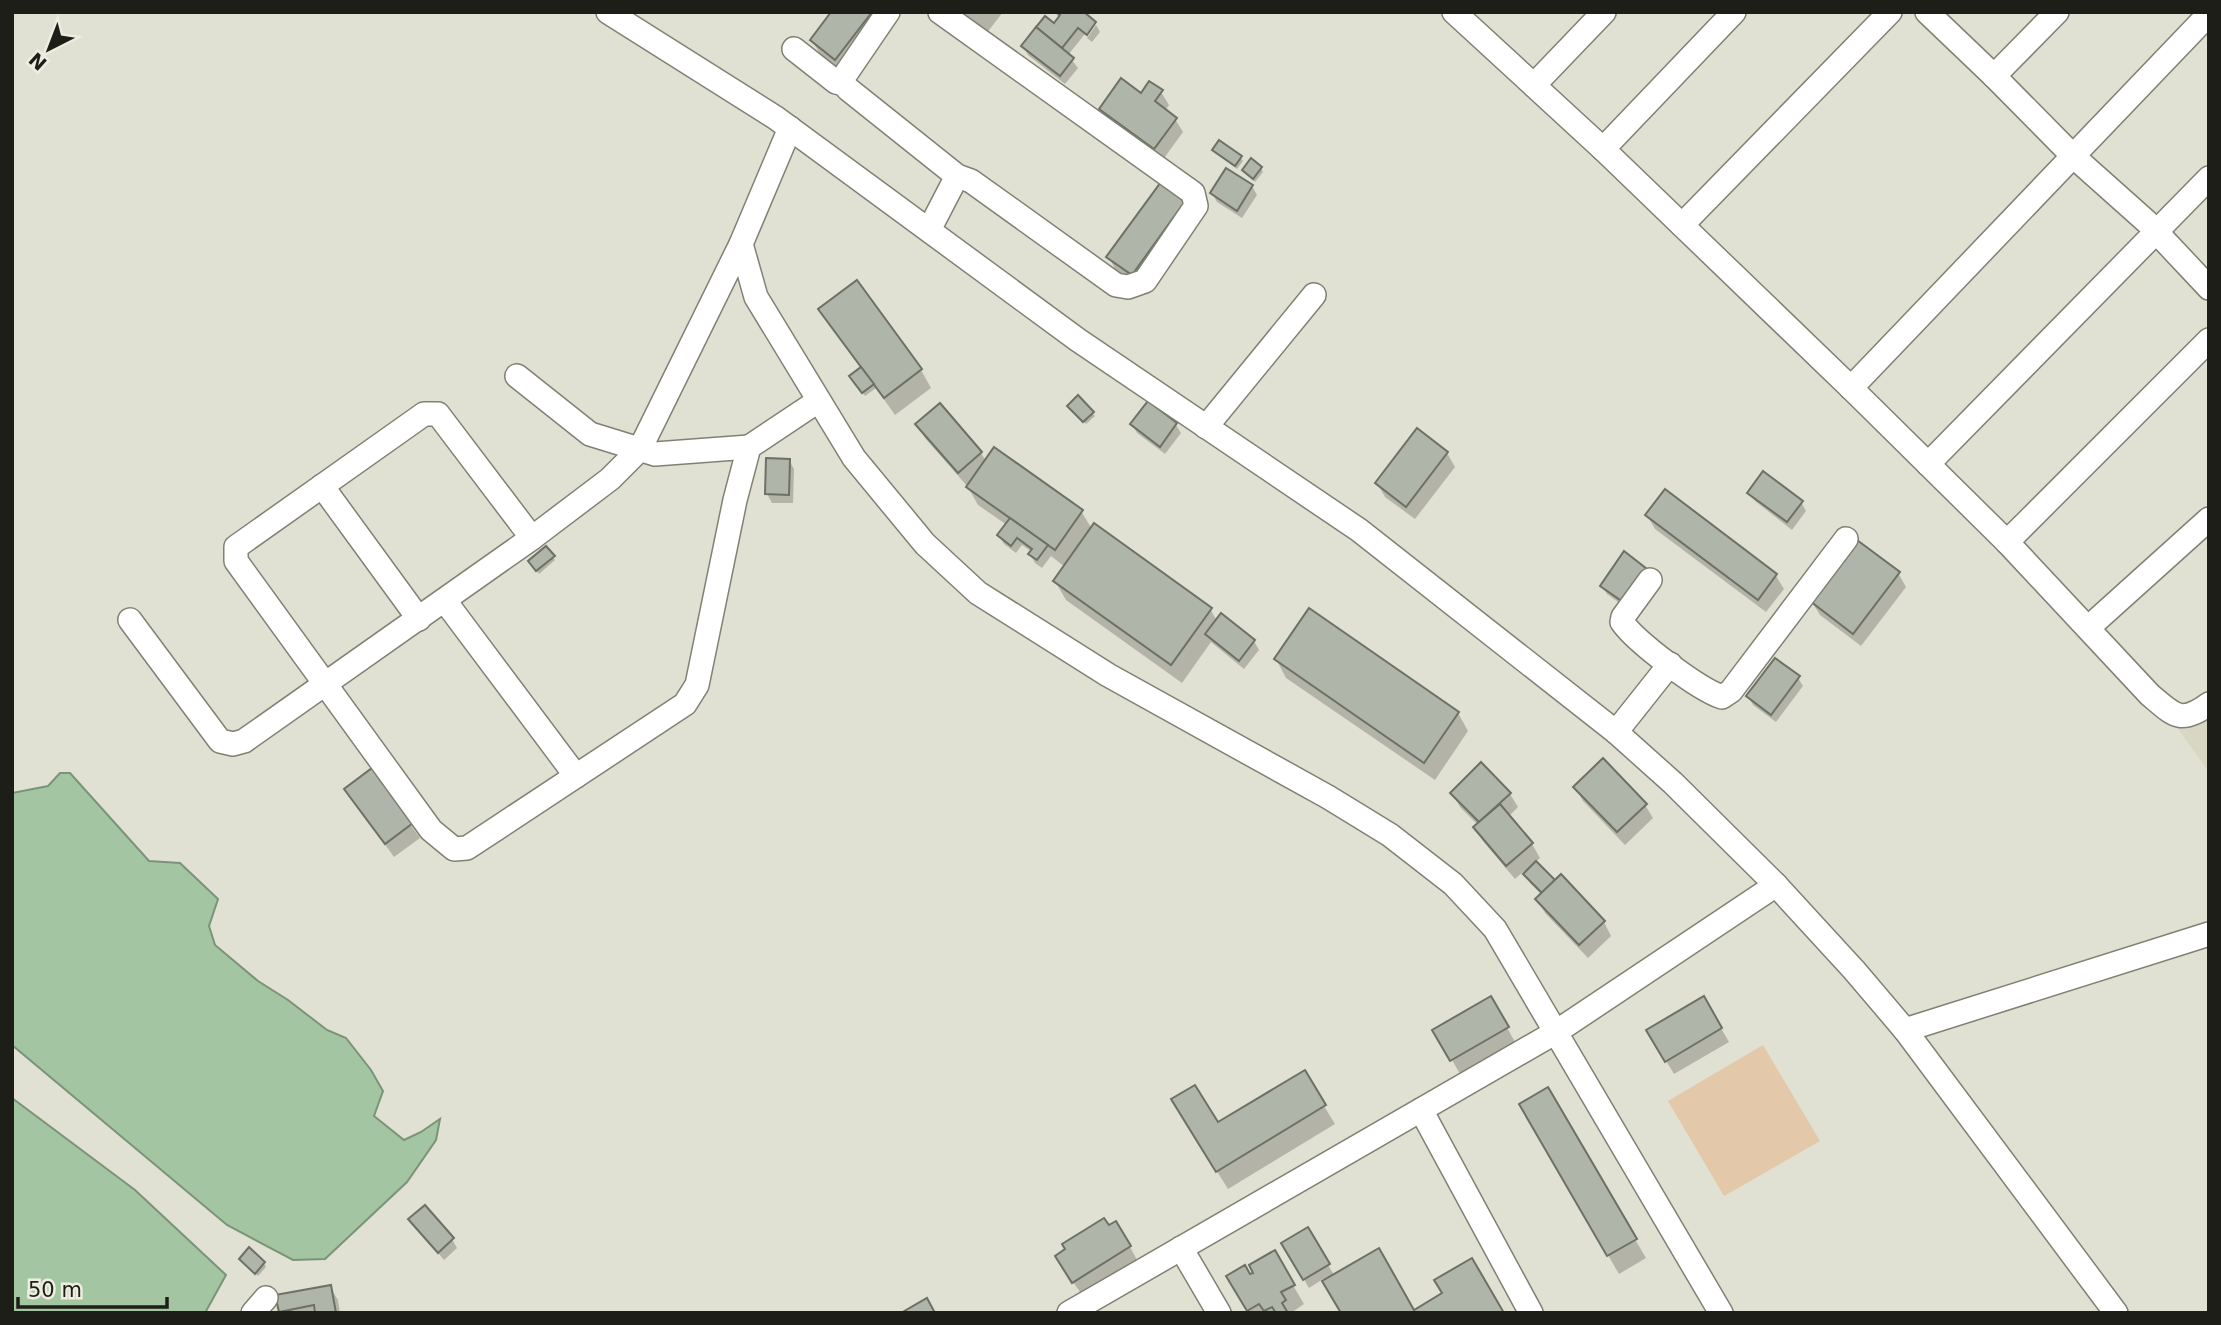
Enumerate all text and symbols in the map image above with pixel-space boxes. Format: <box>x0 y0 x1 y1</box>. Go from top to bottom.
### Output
north arrow <box>14 14 84 84</box>
text: N <box>24 48 51 75</box>
scale bar <box>18 1266 166 1310</box>
text: 50 m <box>28 1278 82 1302</box>

